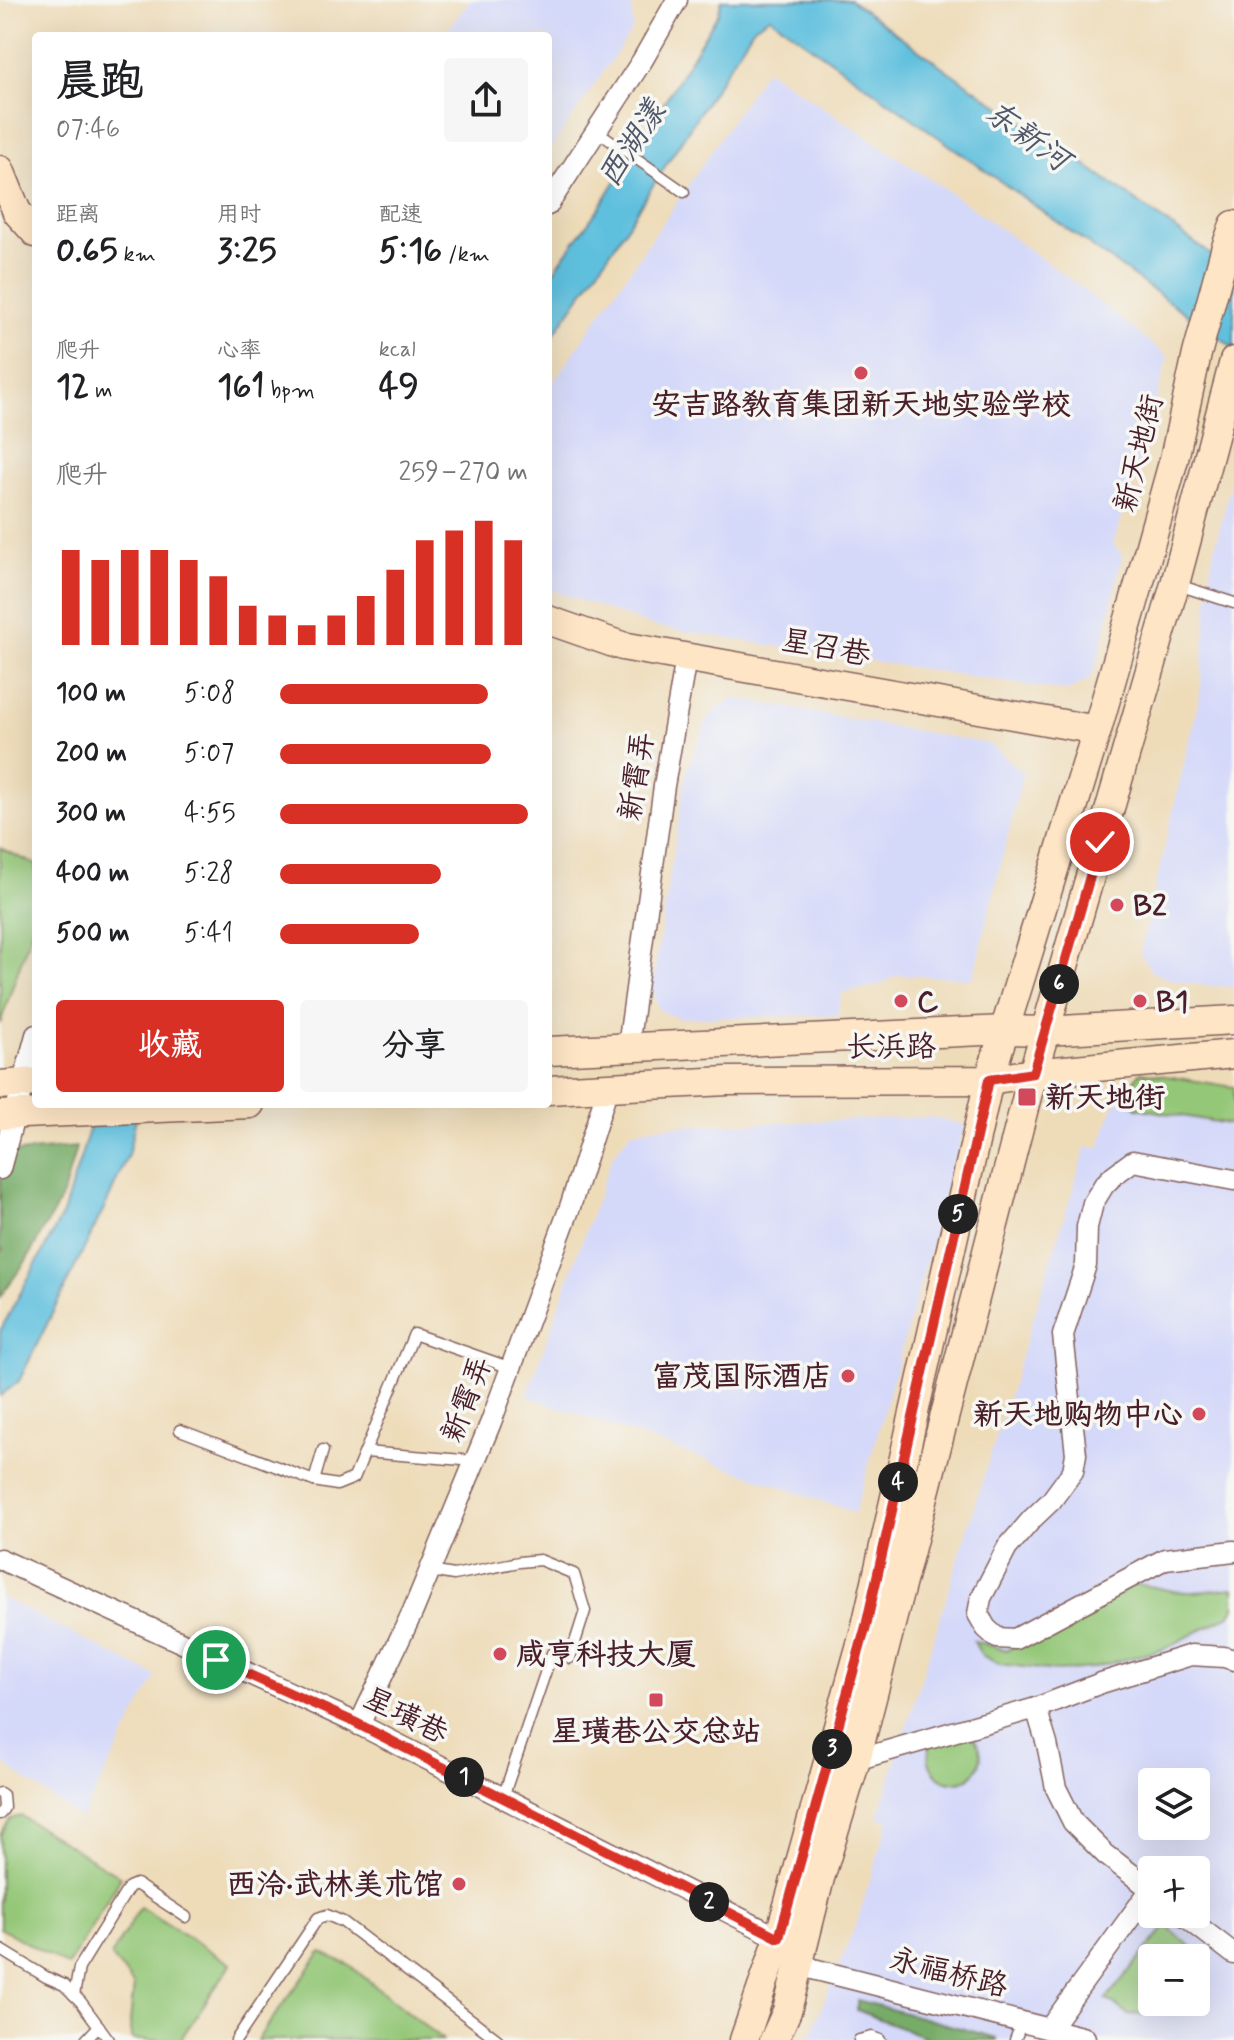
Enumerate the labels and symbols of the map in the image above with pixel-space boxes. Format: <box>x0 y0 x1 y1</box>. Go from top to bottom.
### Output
water label: 西湖漾 <box>589 91 678 196</box>
water label: 东新河 <box>976 91 1082 185</box>
marker: 安吉路教育集团新天地实验学校 <box>852 364 870 382</box>
place label: 安吉路教育集团新天地实验学校 <box>651 386 1071 425</box>
street label: 新天地街 <box>1106 390 1173 516</box>
street label: 星召巷 <box>778 621 873 675</box>
street label: 新霄弄 <box>611 729 664 824</box>
pin <box>1066 808 1134 876</box>
place label: B2 <box>1133 887 1167 926</box>
marker: B2 <box>1108 896 1126 914</box>
pin: 6 <box>1039 964 1079 1004</box>
place label: C <box>917 983 939 1022</box>
place label: B1 <box>1156 983 1188 1022</box>
marker: C <box>892 992 910 1010</box>
marker: B1 <box>1131 992 1149 1010</box>
street label: 长浜路 <box>846 1028 936 1067</box>
place label: 新天地街 <box>1045 1079 1165 1118</box>
marker: 新天地街 <box>1016 1086 1038 1108</box>
pin: 5 <box>938 1194 978 1234</box>
street label: 新霄弄 <box>433 1351 502 1449</box>
place label: 富茂国际酒店 <box>652 1358 832 1397</box>
marker: 富茂国际酒店 <box>839 1367 857 1385</box>
place label: 新天地购物中心 <box>973 1396 1183 1435</box>
marker: 新天地购物中心 <box>1190 1405 1208 1423</box>
pin: 4 <box>878 1462 918 1502</box>
pin <box>182 1626 250 1694</box>
place label: 咸亨科技大厦 <box>516 1636 696 1675</box>
marker: 咸亨科技大厦 <box>491 1645 509 1663</box>
street label: 星璜巷 <box>356 1679 454 1754</box>
marker: 星璜巷公交总站 <box>647 1691 665 1709</box>
place label: 星璜巷公交总站 <box>551 1713 761 1752</box>
pin: 3 <box>812 1729 852 1769</box>
pin: 1 <box>444 1757 484 1797</box>
place label: 西泠·武林美术馆 <box>226 1866 443 1905</box>
marker: 西泠·武林美术馆 <box>450 1875 468 1893</box>
pin: 2 <box>689 1882 729 1922</box>
street label: 永福桥路 <box>886 1940 1012 2007</box>

